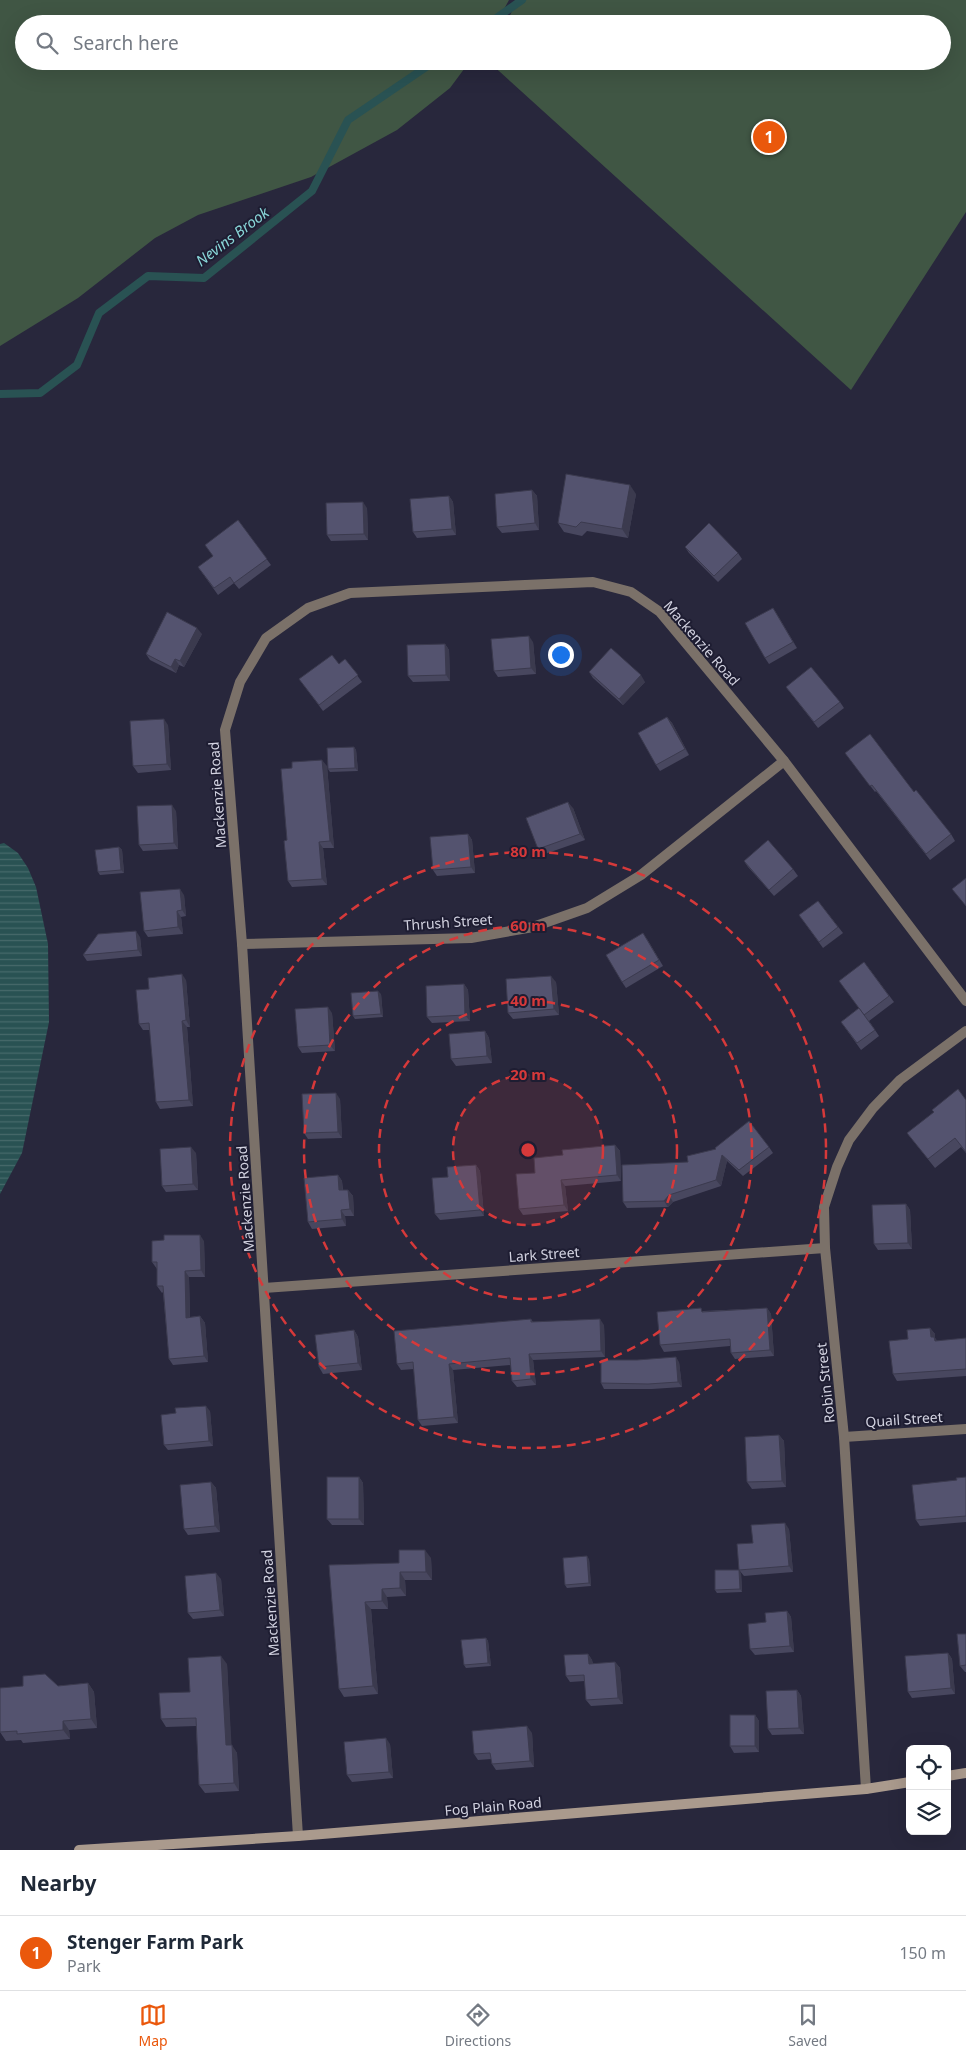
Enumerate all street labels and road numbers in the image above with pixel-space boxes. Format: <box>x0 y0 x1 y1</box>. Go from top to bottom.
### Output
street label: Mackenzie Road <box>660 597 744 689</box>
street label: Mackenzie Road <box>204 741 230 849</box>
street label: Thrush Street <box>403 909 493 935</box>
street label: Mackenzie Road <box>232 1145 258 1253</box>
street label: Lark Street <box>508 1242 580 1266</box>
street label: Robin Street <box>811 1342 839 1424</box>
street label: Quail Street <box>865 1407 943 1431</box>
street label: Mackenzie Road <box>257 1549 283 1657</box>
street label: Fog Plain Road <box>444 1792 542 1820</box>

